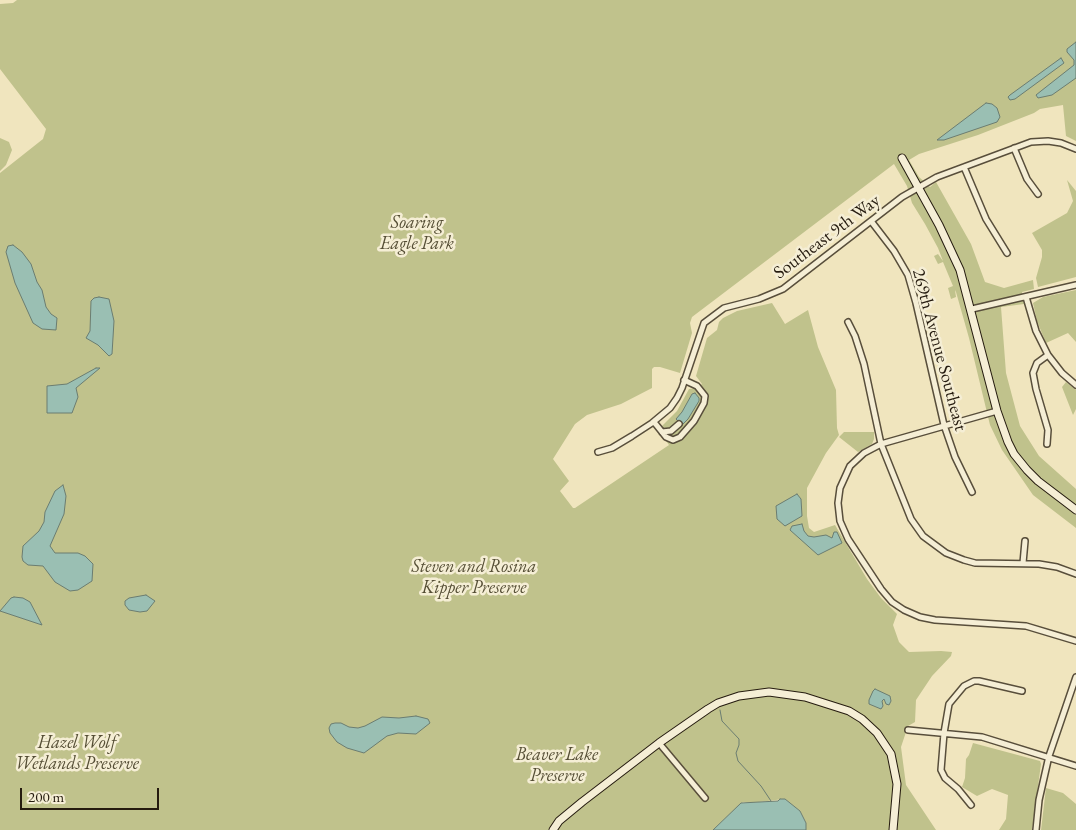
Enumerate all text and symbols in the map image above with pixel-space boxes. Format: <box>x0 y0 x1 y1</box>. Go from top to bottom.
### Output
street label: Southeast 9th Way <box>770 190 884 284</box>
park label: Soaring Eagle Park <box>380 212 454 254</box>
street label: 269th Avenue Southeast <box>907 267 971 433</box>
park label: Steven and Rosina Kipper Preserve <box>412 556 536 598</box>
park label: Hazel Wolf Wetlands Preserve <box>15 732 139 774</box>
park label: Beaver Lake Preserve <box>516 744 598 786</box>
scale bar <box>22 778 161 810</box>
text: 200 m <box>28 787 64 806</box>

